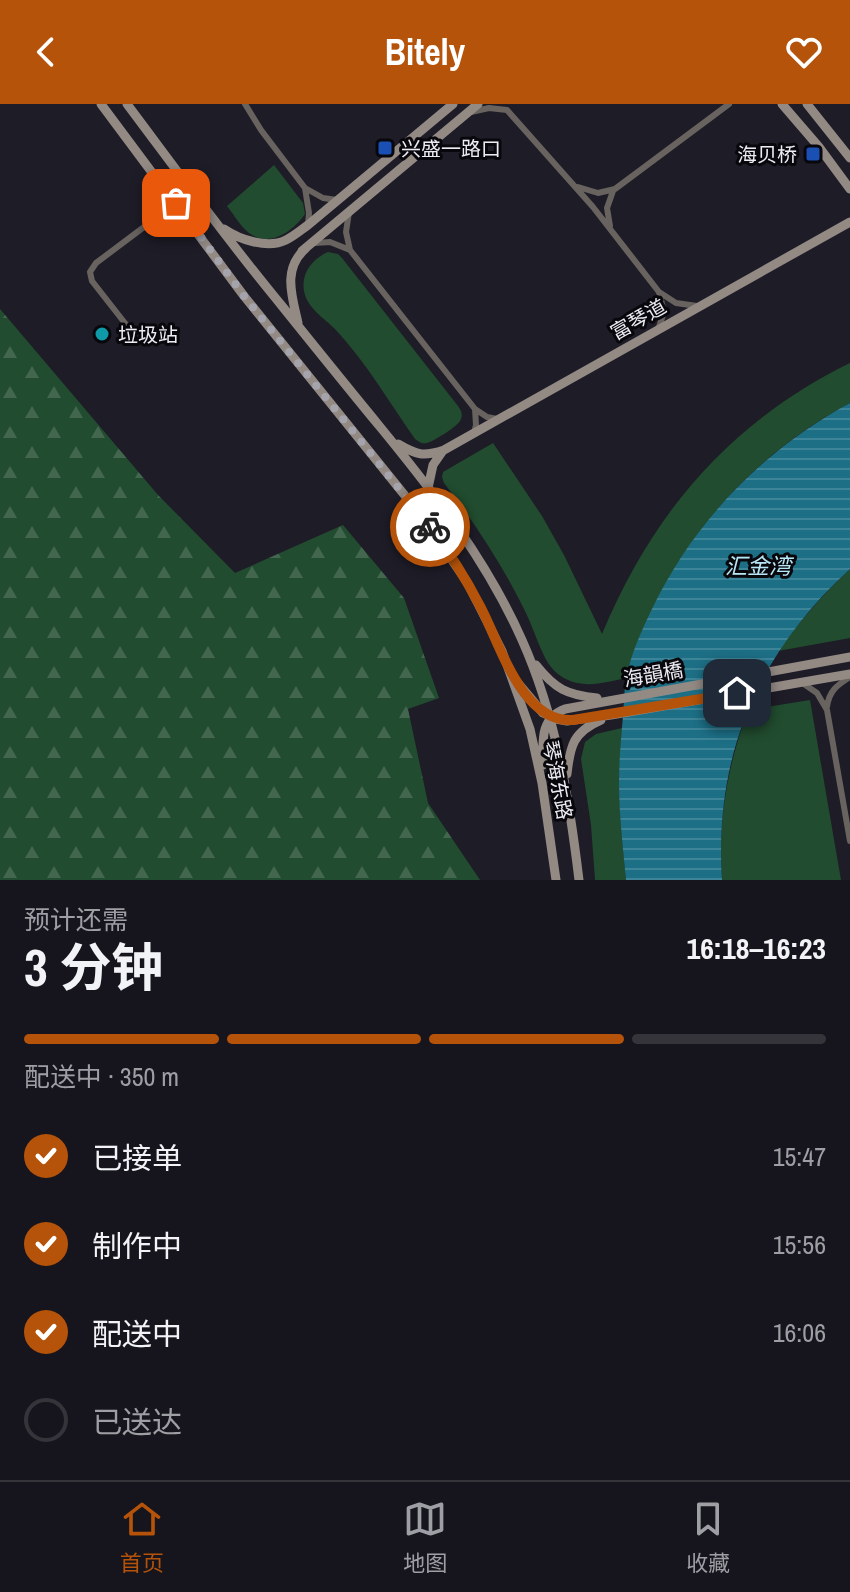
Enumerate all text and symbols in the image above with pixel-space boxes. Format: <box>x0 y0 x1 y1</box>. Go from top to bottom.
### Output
text: Bitely <box>385 28 465 76</box>
icon: back <box>24 30 68 74</box>
icon: heart <box>782 30 826 74</box>
place label: 兴盛一路口 <box>401 135 501 162</box>
marker: 兴盛一路口 <box>376 139 394 157</box>
place label: 海贝桥 <box>737 141 797 168</box>
marker: 海贝桥 <box>804 145 822 163</box>
pin <box>142 169 210 237</box>
icon: bag <box>154 181 198 225</box>
street label: 富琴道 <box>605 292 671 346</box>
place label: 垃圾站 <box>118 321 178 348</box>
marker: 垃圾站 <box>93 325 111 343</box>
courier <box>390 487 470 567</box>
icon: bike <box>408 505 452 549</box>
water label: 汇金湾 <box>725 551 795 581</box>
street label: 海韻橋 <box>621 655 685 693</box>
pin <box>703 659 771 727</box>
icon: home <box>715 671 759 715</box>
street label: 琴海东路 <box>537 738 579 822</box>
text: 预计还需 <box>24 902 128 937</box>
text: 16:18–16:23 <box>687 928 826 968</box>
text: 3 分钟 <box>24 932 164 1002</box>
text: 配送中 · 350 m <box>24 1059 179 1094</box>
icon: check <box>24 1134 68 1178</box>
text: 已接单 <box>92 1138 182 1178</box>
text: 15:47 <box>773 1139 826 1174</box>
icon: check <box>24 1222 68 1266</box>
text: 制作中 <box>92 1226 182 1266</box>
text: 15:56 <box>773 1227 826 1262</box>
icon: check <box>24 1310 68 1354</box>
text: 配送中 <box>92 1314 182 1354</box>
text: 16:06 <box>773 1315 826 1350</box>
text: 已送达 <box>92 1402 182 1442</box>
tab: 首页 <box>120 1497 164 1578</box>
tab: 地图 <box>403 1497 447 1578</box>
tab: 收藏 <box>686 1497 730 1578</box>

